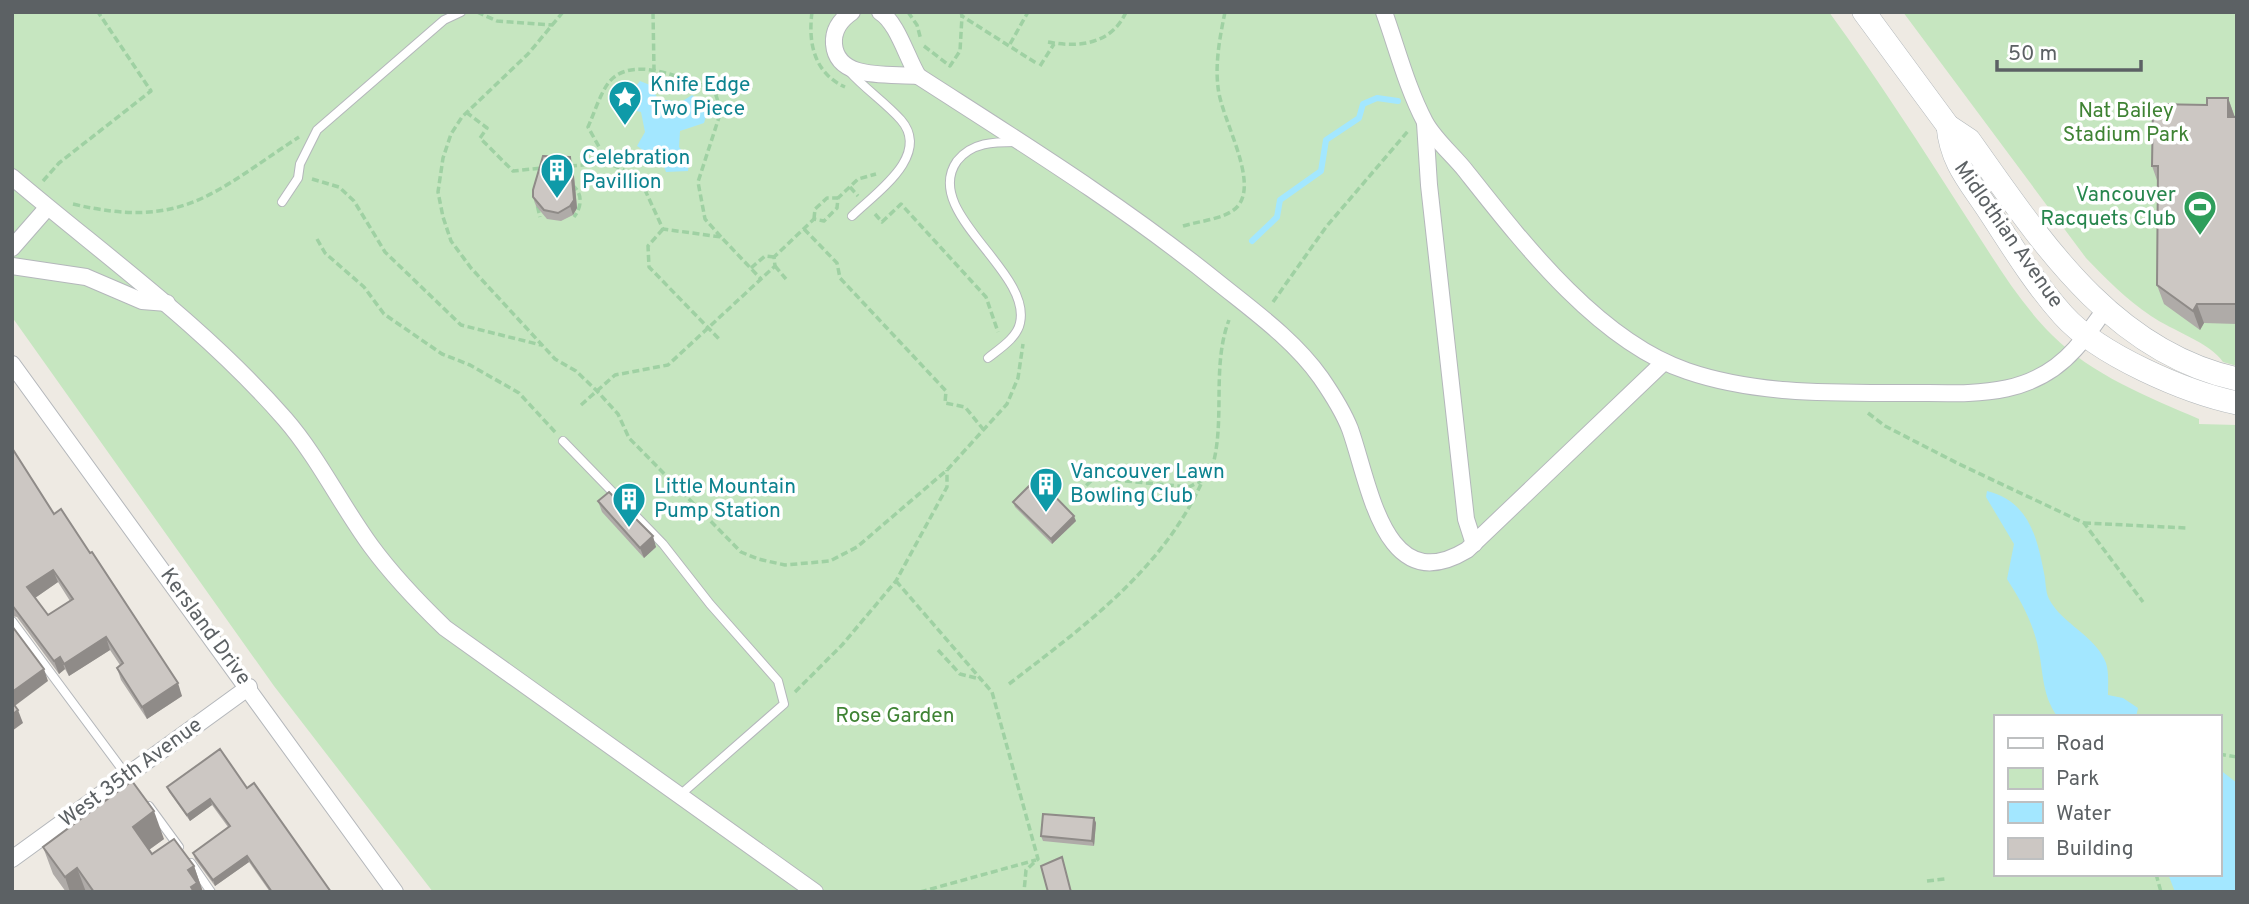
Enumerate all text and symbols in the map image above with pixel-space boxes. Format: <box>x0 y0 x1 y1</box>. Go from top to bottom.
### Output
scale bar <box>1997 28 2140 72</box>
text: 50 m <box>2008 41 2057 68</box>
place label: Knife Edge Two Piece <box>650 72 750 123</box>
place icon: Knife Edge Two Piece <box>606 78 644 127</box>
park label: Nat Bailey Stadium Park <box>2063 98 2189 149</box>
place label: Celebration Pavillion <box>582 145 690 196</box>
building icon: Celebration Pavillion <box>538 151 576 200</box>
street label: Midlothian Avenue <box>1947 156 2069 314</box>
place label: Vancouver Racquets Club <box>2040 182 2176 233</box>
sports icon: Vancouver Racquets Club <box>2181 188 2219 237</box>
place label: Vancouver Lawn Bowling Club <box>1070 459 1225 510</box>
building icon: Vancouver Lawn Bowling Club <box>1027 465 1065 514</box>
place label: Little Mountain Pump Station <box>654 474 796 525</box>
building icon: Little Mountain Pump Station <box>610 480 648 529</box>
street label: Kersland Drive <box>153 563 257 691</box>
park label: Rose Garden <box>835 703 955 730</box>
street label: West 35th Avenue <box>54 712 208 834</box>
legend <box>1994 715 2221 876</box>
text: Road <box>2056 731 2105 758</box>
text: Park <box>2056 766 2099 793</box>
text: Water <box>2056 801 2111 828</box>
text: Building <box>2056 836 2134 863</box>

